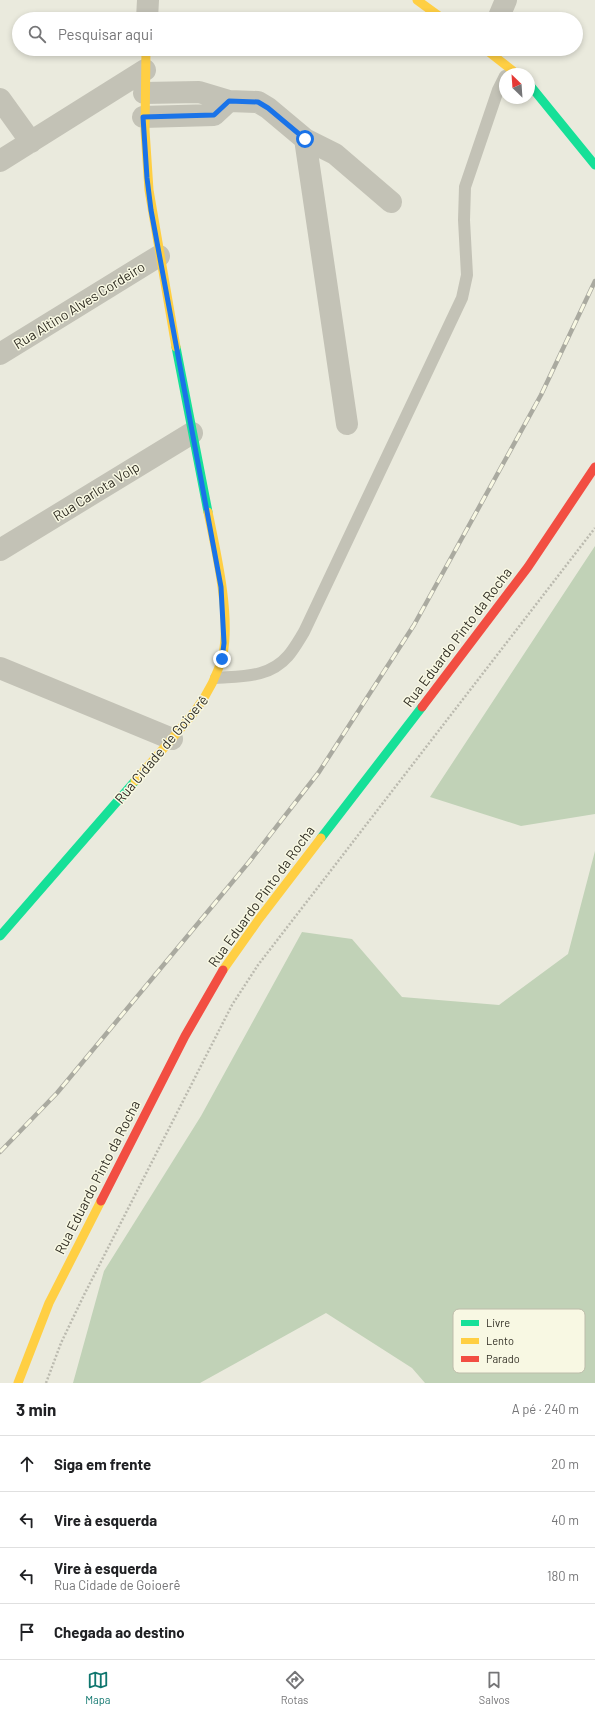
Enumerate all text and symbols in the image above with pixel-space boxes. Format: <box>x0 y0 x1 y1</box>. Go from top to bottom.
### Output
search box <box>12 12 583 56</box>
icon: search <box>26 23 48 45</box>
text: Pesquisar aqui <box>58 25 153 43</box>
north arrow <box>499 68 535 104</box>
route start <box>296 130 314 148</box>
street label: Rua Altino Alves Cordeiro <box>10 258 148 352</box>
street label: Rua Carlota Volp <box>50 458 142 524</box>
street label: Rua Eduardo Pinto da Rocha <box>399 564 515 710</box>
route end <box>213 650 231 668</box>
street label: Rua Cidade de Goioerê <box>111 691 211 807</box>
street label: Rua Eduardo Pinto da Rocha <box>204 822 318 970</box>
street label: Rua Eduardo Pinto da Rocha <box>51 1097 143 1257</box>
legend <box>453 1309 585 1373</box>
text: Livre <box>486 1316 510 1329</box>
text: Lento <box>486 1334 514 1347</box>
text: Parado <box>486 1352 520 1365</box>
text: 3 min <box>16 1399 56 1419</box>
text: A pé · 240 m <box>512 1401 579 1417</box>
icon: ahead <box>16 1453 38 1475</box>
text: Siga em frente <box>54 1455 151 1473</box>
text: 20 m <box>551 1456 579 1472</box>
icon: left <box>16 1509 38 1531</box>
text: Vire à esquerda <box>54 1511 157 1529</box>
text: 40 m <box>551 1512 579 1528</box>
text: Vire à esquerda <box>54 1559 157 1577</box>
icon: left <box>16 1565 38 1587</box>
text: 180 m <box>547 1568 579 1584</box>
text: Rua Cidade de Goioerê <box>54 1577 180 1593</box>
icon: arrive <box>16 1621 38 1643</box>
text: Chegada ao destino <box>54 1623 185 1641</box>
tab: Mapa <box>85 1669 110 1706</box>
tab: Rotas <box>281 1669 308 1706</box>
tab: Salvos <box>479 1669 510 1706</box>

